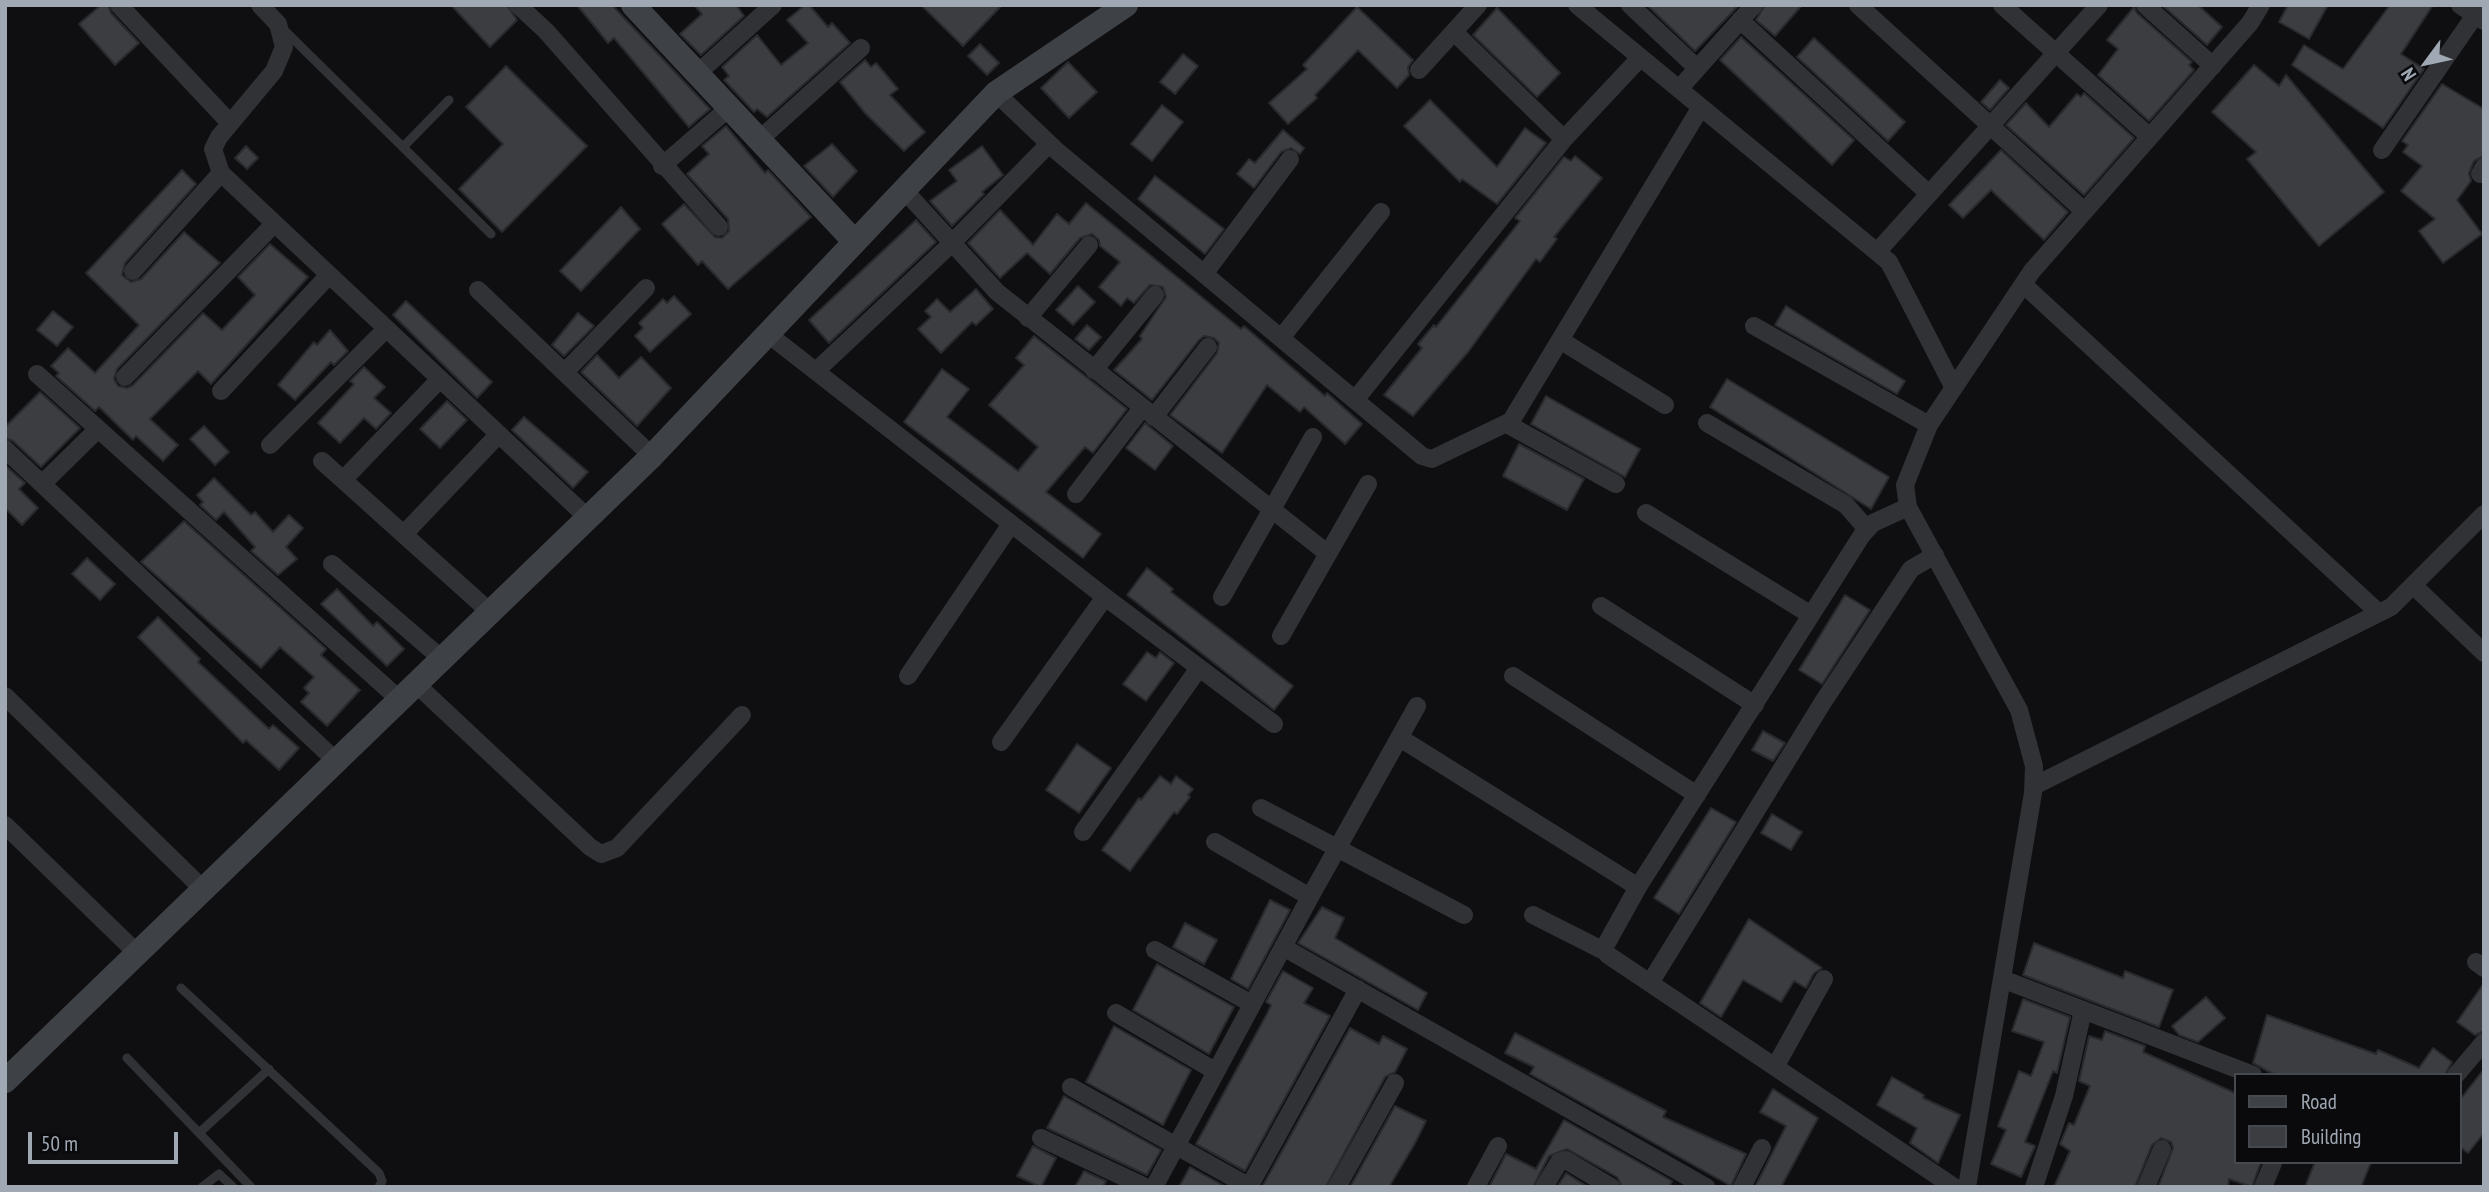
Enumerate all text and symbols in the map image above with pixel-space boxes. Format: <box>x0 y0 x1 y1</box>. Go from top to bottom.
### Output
north arrow <box>2391 28 2461 98</box>
text: N <box>2396 64 2421 85</box>
legend <box>2234 1073 2461 1164</box>
text: Road <box>2301 1088 2337 1115</box>
scale bar <box>32 1118 182 1162</box>
text: Building <box>2301 1123 2361 1150</box>
text: 50 m <box>41 1130 78 1157</box>

